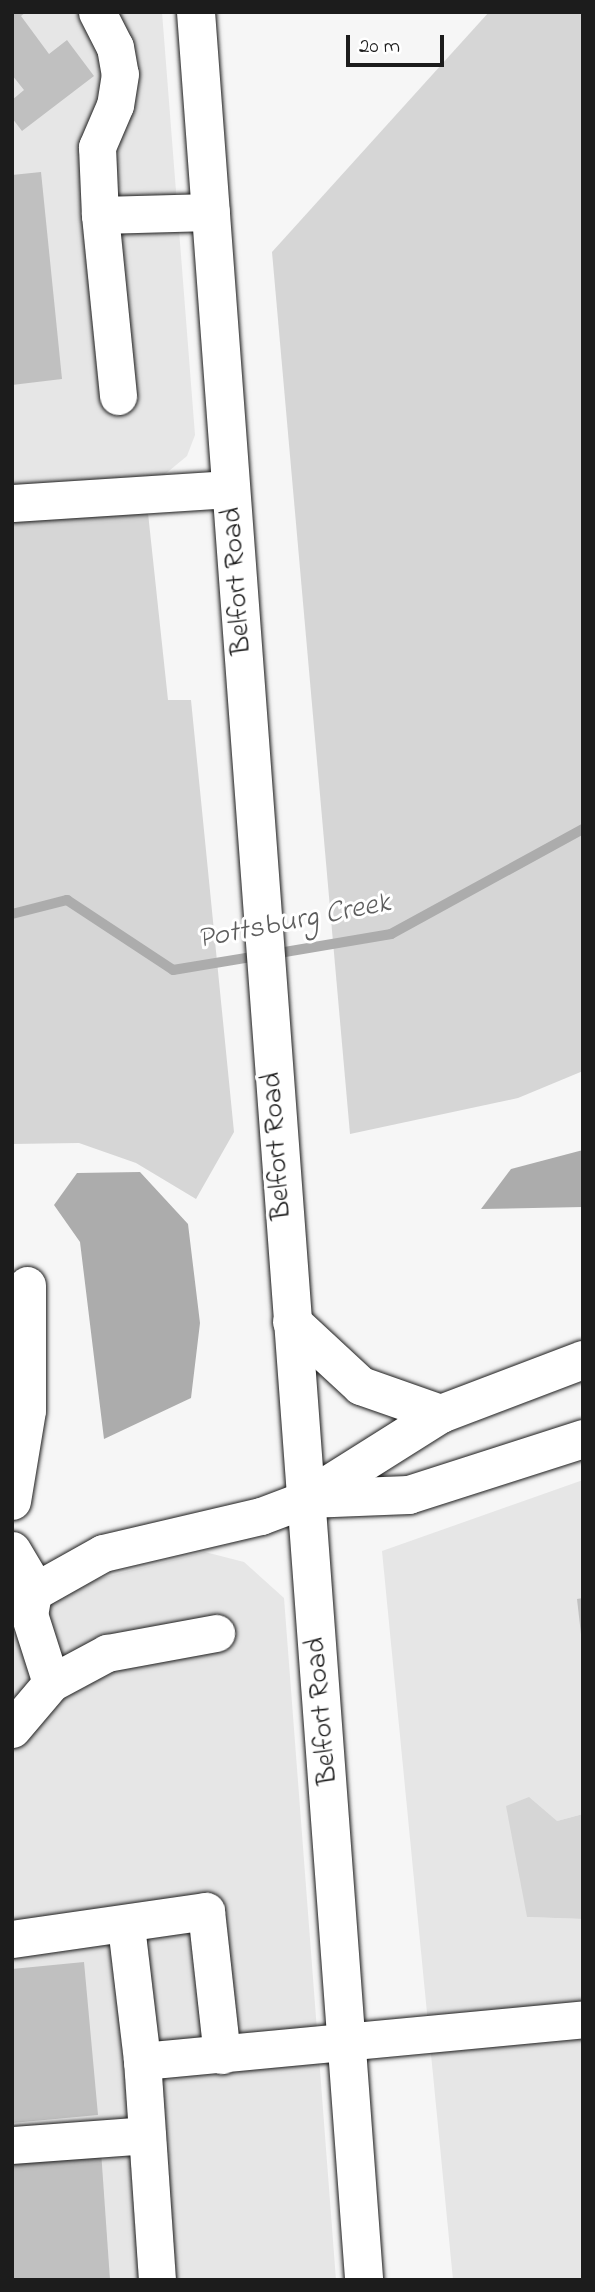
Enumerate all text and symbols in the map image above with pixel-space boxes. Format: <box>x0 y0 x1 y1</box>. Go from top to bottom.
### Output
scale bar <box>350 21 448 65</box>
text: 20 m <box>359 32 400 62</box>
street label: Belfort Road <box>216 506 260 656</box>
water label: Pottsburg Creek <box>195 886 393 958</box>
street label: Belfort Road <box>256 1071 300 1221</box>
street label: Belfort Road <box>300 1636 346 1786</box>

